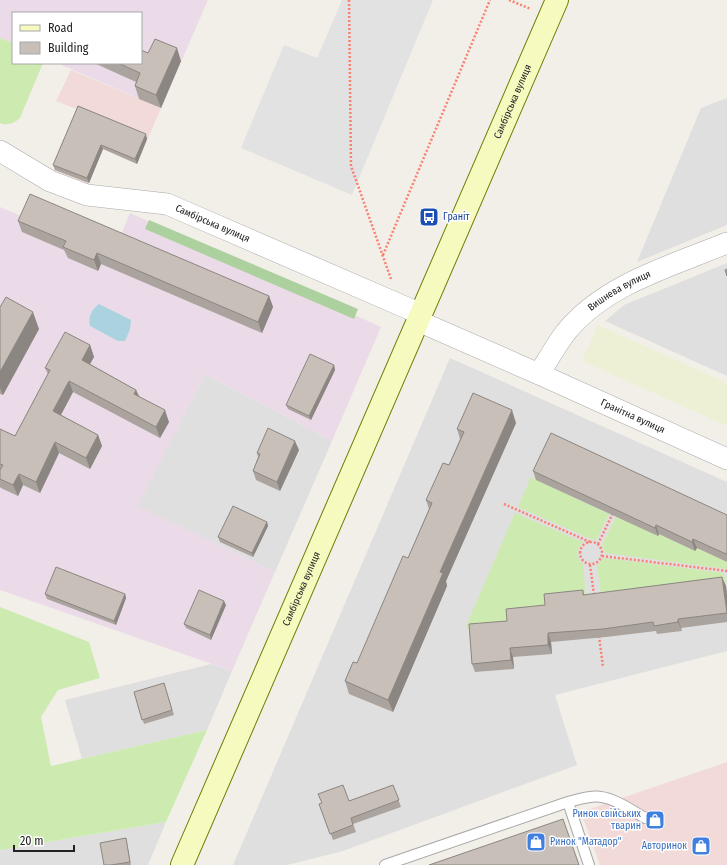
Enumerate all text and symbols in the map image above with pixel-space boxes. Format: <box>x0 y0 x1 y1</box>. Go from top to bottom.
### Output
legend <box>12 12 142 64</box>
text: Road <box>48 21 73 35</box>
text: Building <box>48 41 89 55</box>
street label: Самбірська вулиця <box>492 63 534 141</box>
street label: Самбірська вулиця <box>174 202 252 245</box>
bus stop icon: Граніт <box>418 206 440 228</box>
place label: Граніт <box>443 210 471 223</box>
street label: Вишнева вулиця <box>586 268 653 314</box>
street label: Гранітна вулиця <box>599 397 667 436</box>
street label: Самбірська вулиця <box>280 550 323 628</box>
place label: Ринок свійських тварин <box>572 807 642 832</box>
shop icon: Ринок свійських тварин <box>644 809 666 831</box>
scale bar <box>14 827 74 853</box>
shop icon: Ринок "Матадор" <box>525 831 547 853</box>
text: 20 m <box>20 834 44 848</box>
shop icon: Авторинок <box>690 835 712 857</box>
place label: Ринок "Матадор" <box>550 836 622 848</box>
place label: Авторинок <box>642 840 687 852</box>

